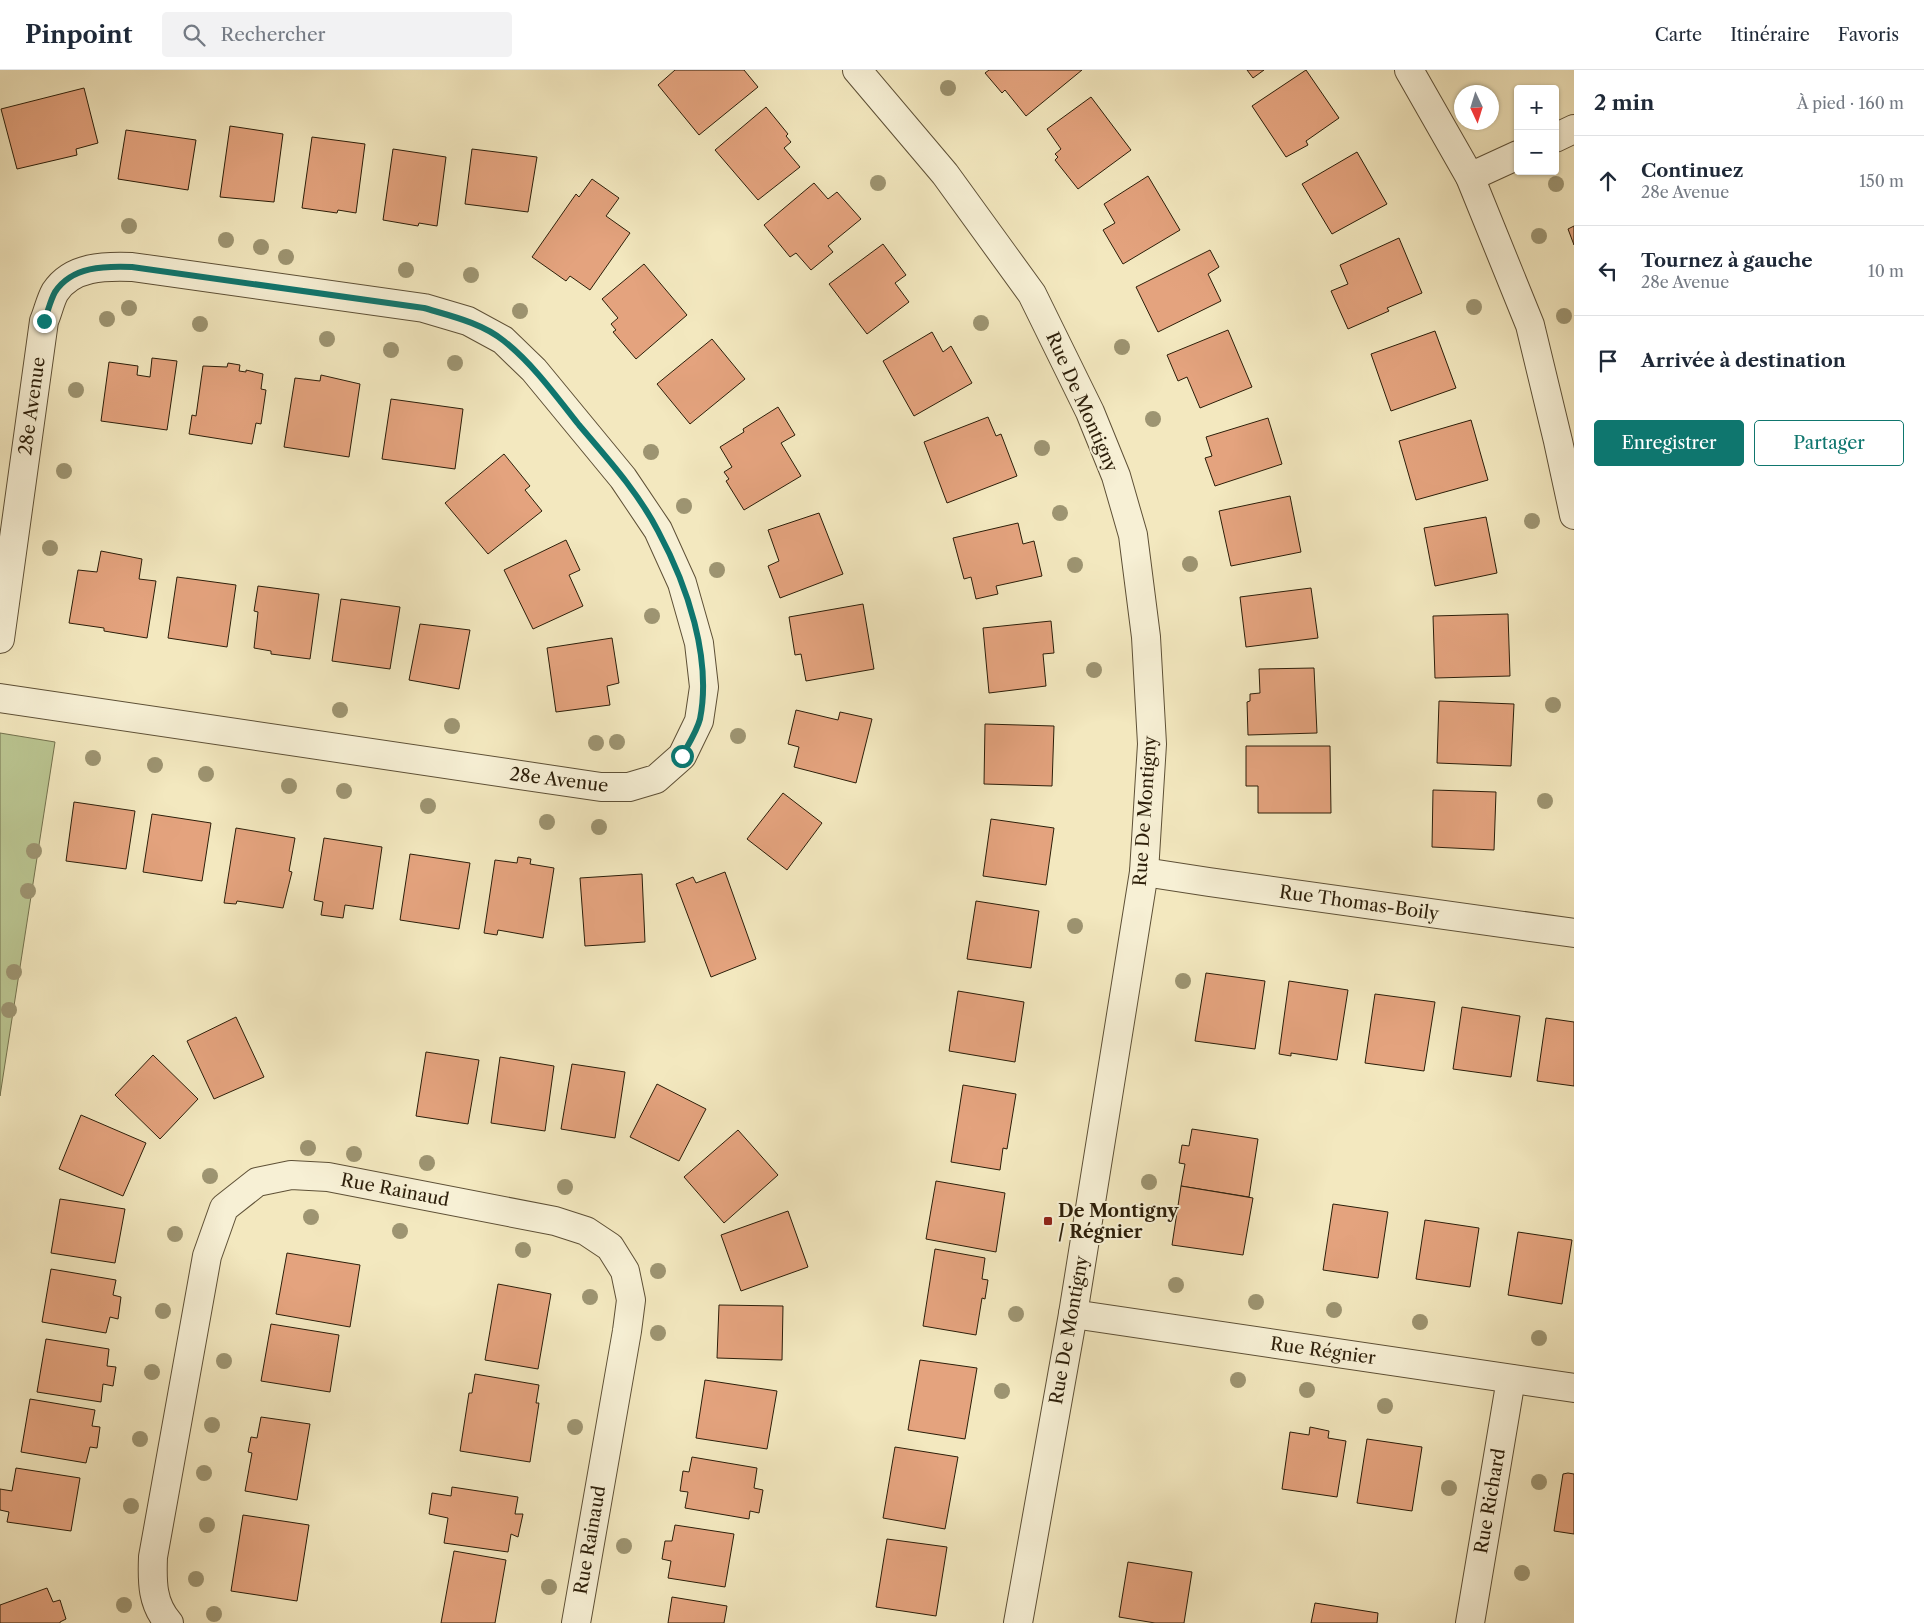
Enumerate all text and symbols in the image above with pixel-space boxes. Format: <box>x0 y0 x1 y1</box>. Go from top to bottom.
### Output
search box <box>162 12 512 57</box>
text: Pinpoint <box>25 20 132 49</box>
icon: search <box>180 21 208 49</box>
text: Rechercher <box>220 23 326 46</box>
text: Carte <box>1655 24 1702 46</box>
text: Itinéraire <box>1730 24 1810 46</box>
text: Favoris <box>1838 24 1899 46</box>
north arrow <box>1454 85 1499 130</box>
map controls <box>1514 85 1559 175</box>
button: + <box>1514 85 1559 130</box>
text: 2 min <box>1594 90 1654 115</box>
text: À pied · 160 m <box>1797 93 1904 113</box>
button: − <box>1514 130 1559 175</box>
text: Continuez <box>1641 159 1743 182</box>
icon: ahead <box>1594 167 1622 195</box>
text: 150 m <box>1859 171 1904 191</box>
text: 28e Avenue <box>1641 182 1729 202</box>
text: Tournez à gauche <box>1641 249 1813 272</box>
icon: left <box>1594 257 1622 285</box>
text: 10 m <box>1868 261 1904 281</box>
text: 28e Avenue <box>1641 272 1729 292</box>
route end <box>33 310 56 333</box>
street label: Rue De Montigny <box>1041 329 1123 476</box>
icon: arrive <box>1594 347 1622 375</box>
text: Arrivée à destination <box>1641 349 1846 372</box>
street label: 28e Avenue <box>14 355 50 457</box>
button: Enregistrer <box>1594 420 1744 466</box>
button: Partager <box>1754 420 1904 466</box>
street label: Rue De Montigny <box>1129 734 1161 887</box>
route start <box>671 745 694 768</box>
street label: 28e Avenue <box>508 763 610 797</box>
street label: Rue Thomas-Boily <box>1278 881 1441 925</box>
street label: Rue Rainaud <box>339 1169 451 1211</box>
place label: De Montigny / Régnier <box>1058 1200 1179 1243</box>
marker: De Montigny / Régnier <box>1042 1215 1054 1227</box>
street label: Rue De Montigny <box>1045 1253 1093 1406</box>
street label: Rue Régnier <box>1269 1333 1378 1369</box>
street label: Rue Richard <box>1470 1447 1510 1555</box>
street label: Rue Rainaud <box>570 1484 610 1596</box>

